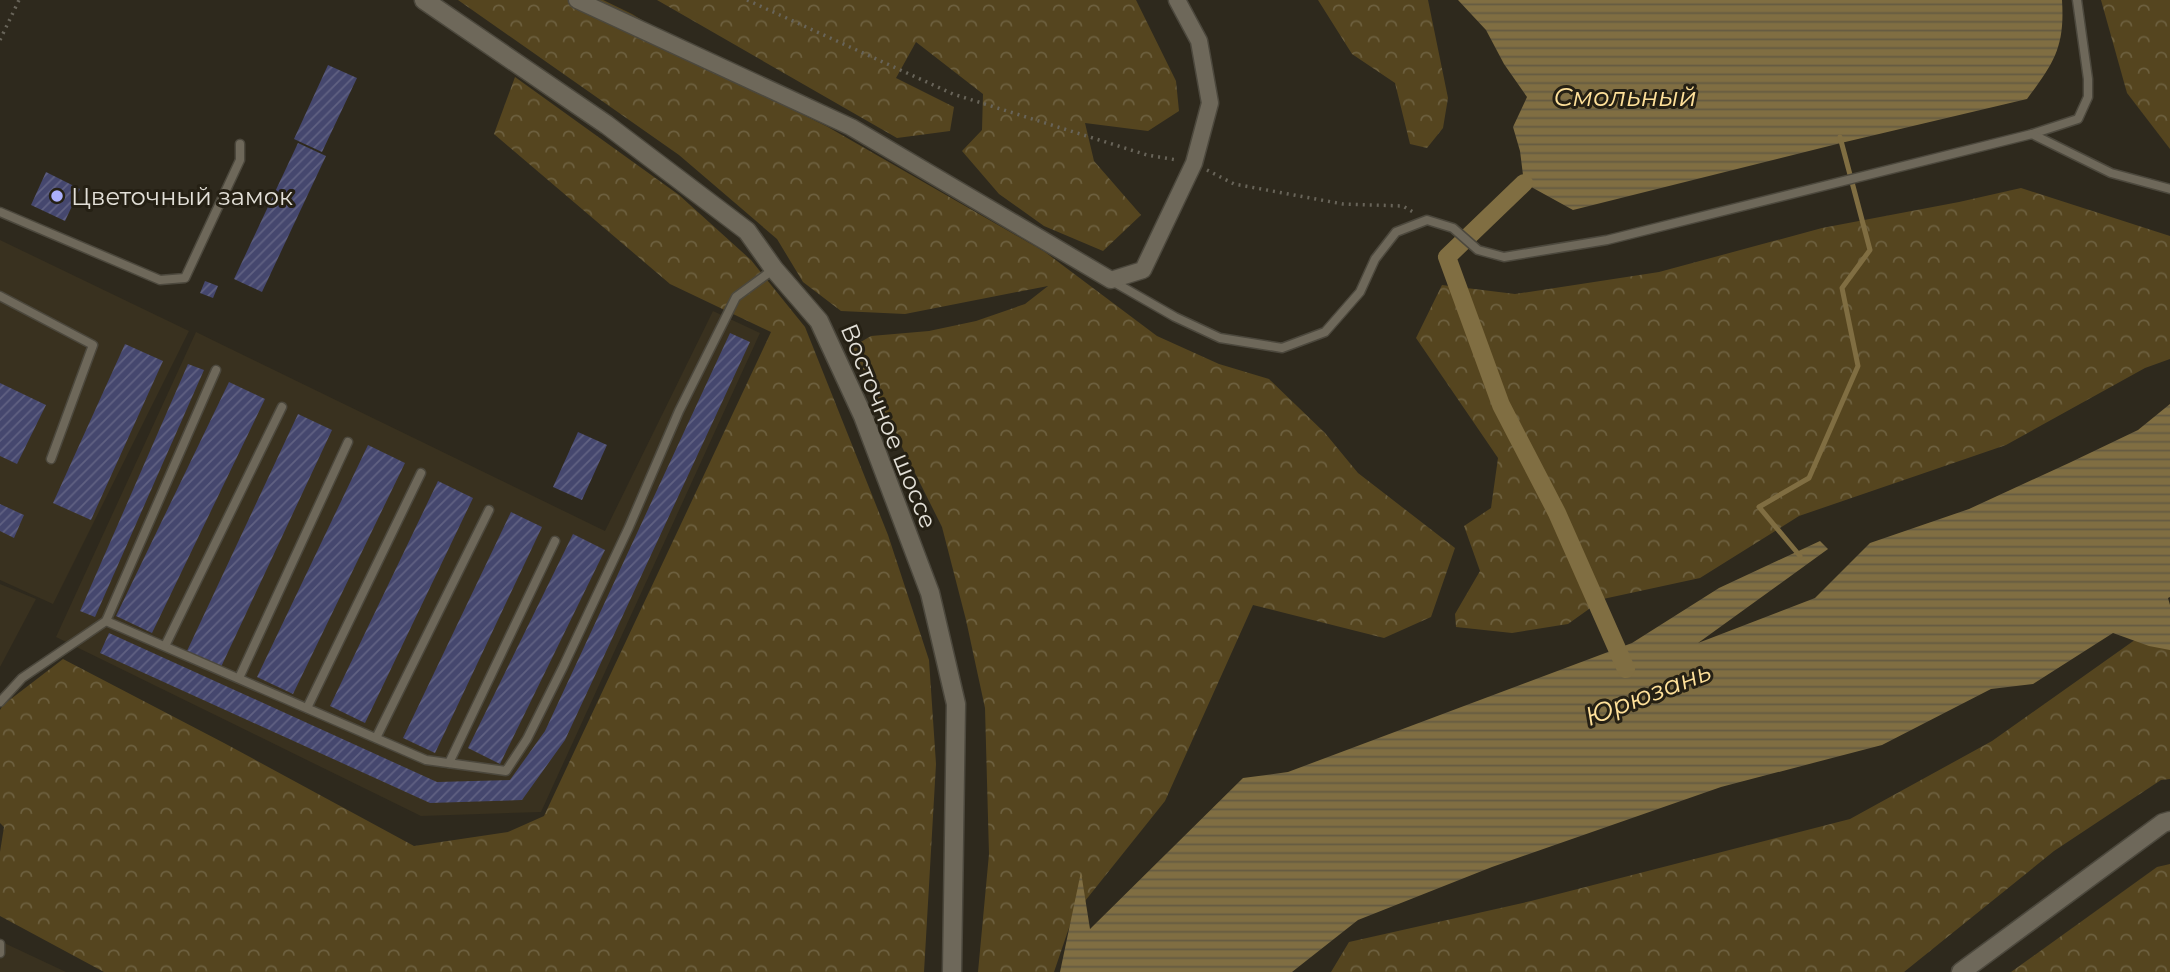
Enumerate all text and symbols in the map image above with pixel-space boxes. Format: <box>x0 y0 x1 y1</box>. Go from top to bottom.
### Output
water label: Смольный <box>1553 81 1697 113</box>
place label: Цветочный замок <box>71 182 293 211</box>
marker: Цветочный замок <box>49 188 65 204</box>
street label: Восточное шоссе <box>835 319 943 533</box>
water label: Юрюзань <box>1580 655 1716 733</box>

